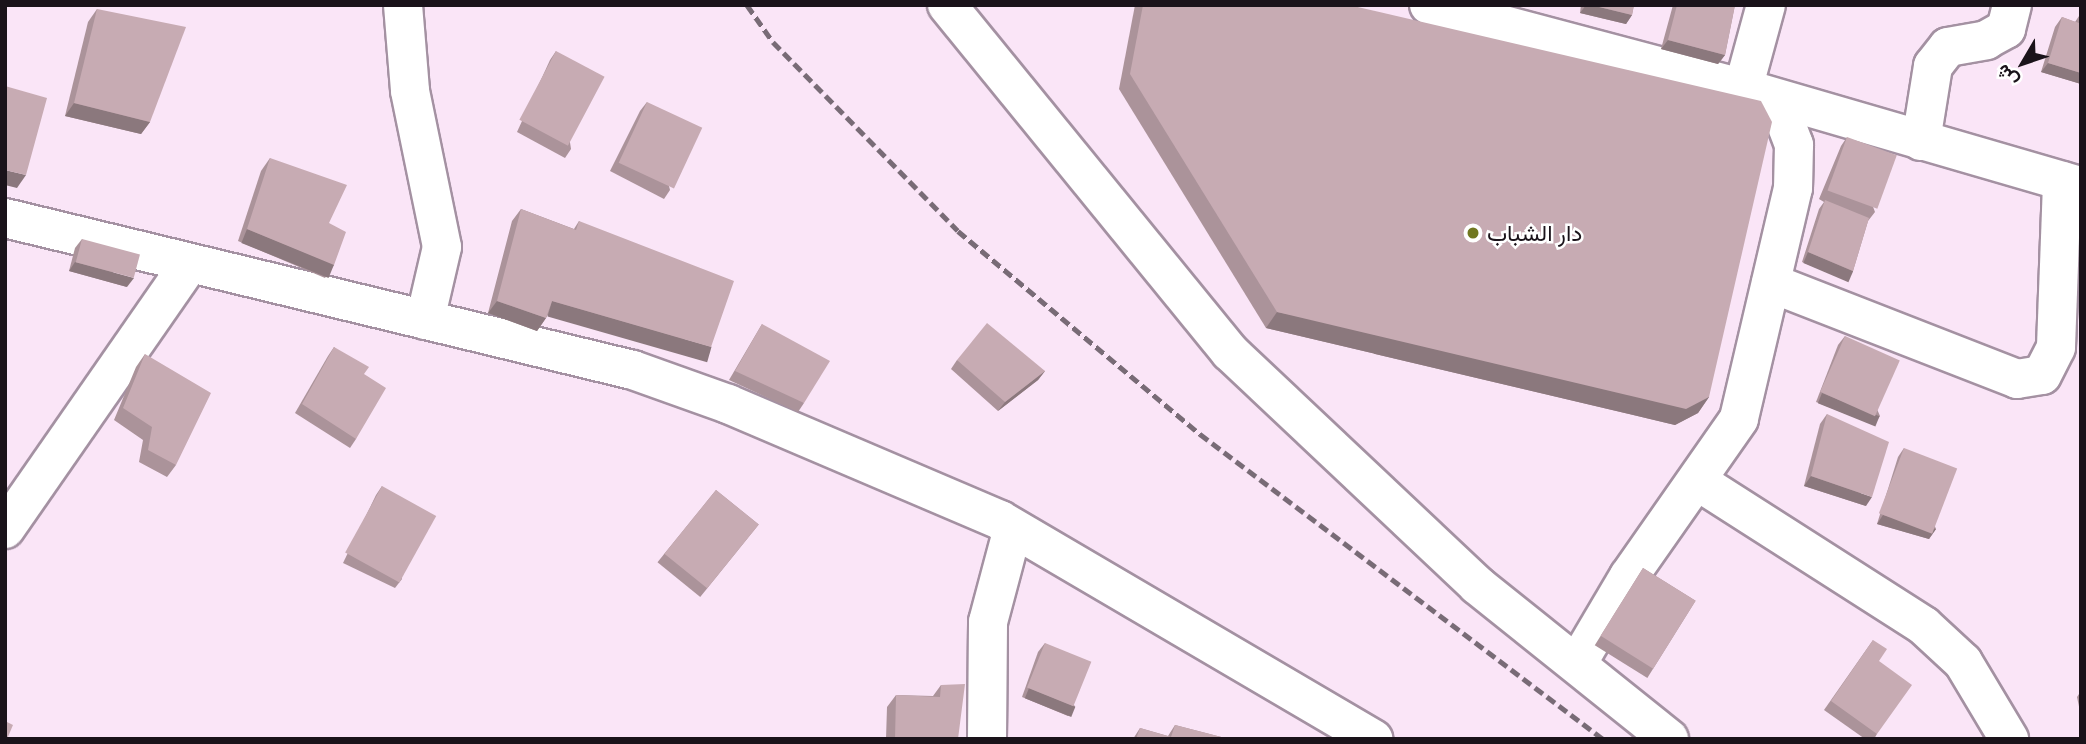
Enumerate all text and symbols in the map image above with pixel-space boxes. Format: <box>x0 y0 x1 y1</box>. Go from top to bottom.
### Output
north arrow <box>1988 28 2058 98</box>
text: ش <box>1991 60 2022 92</box>
place label: دار الشباب <box>1487 219 1582 247</box>
marker: دار الشباب <box>1465 225 1481 241</box>

